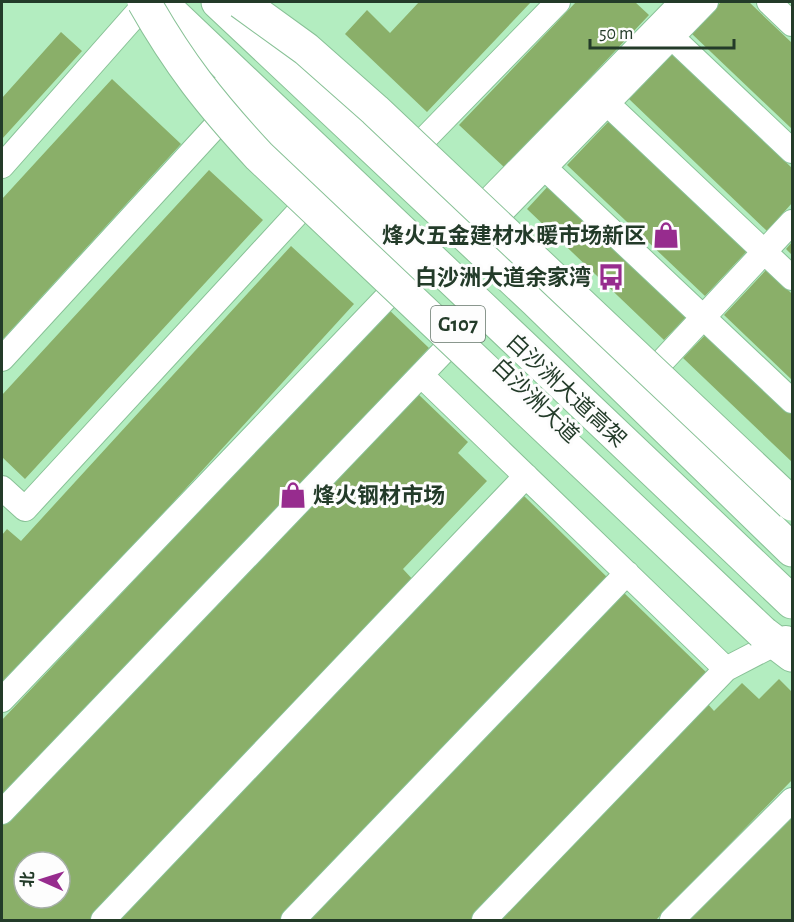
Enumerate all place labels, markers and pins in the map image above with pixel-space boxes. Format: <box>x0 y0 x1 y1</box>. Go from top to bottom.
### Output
shop icon: 烽火五金建材水暖市场新区 <box>651 220 681 250</box>
place label: 烽火五金建材水暖市场新区 <box>382 224 646 247</box>
bus stop icon: 白沙洲大道余家湾 <box>596 262 626 292</box>
place label: 白沙洲大道余家湾 <box>415 265 591 289</box>
shop icon: 烽火钢材市场 <box>278 480 308 510</box>
place label: 烽火钢材市场 <box>313 484 445 507</box>

